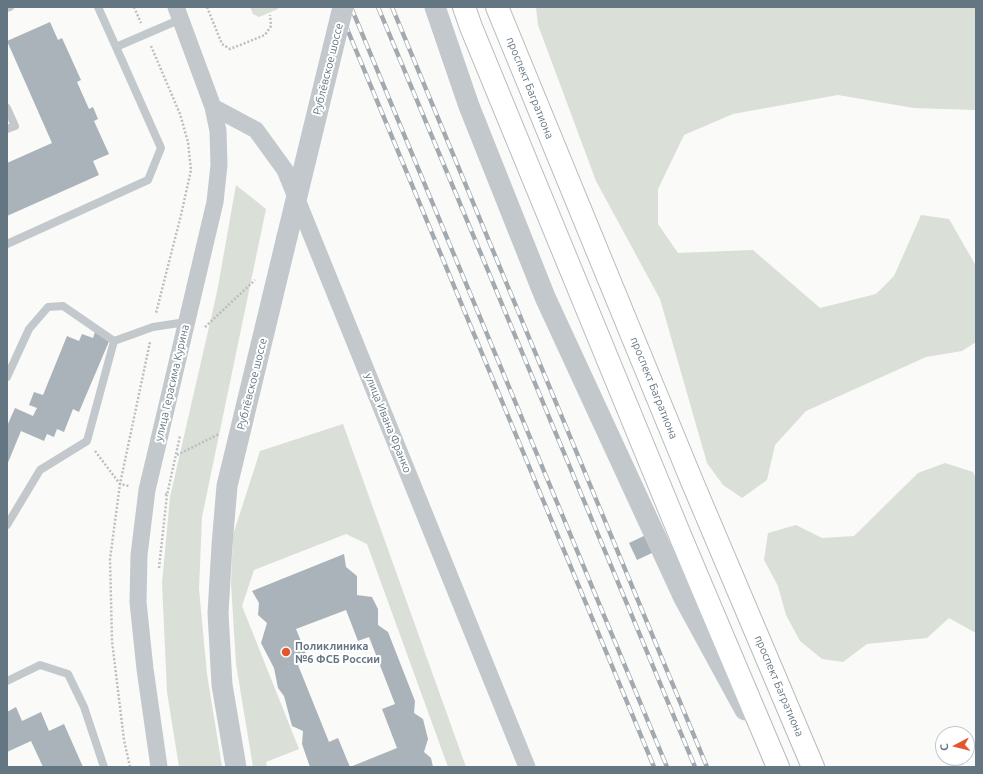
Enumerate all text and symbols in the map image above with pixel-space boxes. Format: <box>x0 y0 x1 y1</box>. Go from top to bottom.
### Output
street label: Рублёвское шоссе <box>310 22 346 116</box>
street label: проспект Багратиона <box>504 35 556 141</box>
street label: улица Герасима Курина <box>152 323 192 443</box>
street label: проспект Багратиона <box>628 335 680 441</box>
street label: Рублёвское шоссе <box>234 337 270 431</box>
street label: улица Ивана Франко <box>362 371 414 475</box>
street label: проспект Багратиона <box>752 633 806 739</box>
place label: Поликлиника №6 ФСБ России <box>295 639 380 665</box>
marker: Поликлиника №6 ФСБ России <box>280 646 292 658</box>
north arrow <box>935 726 975 766</box>
text: С <box>938 743 950 752</box>

